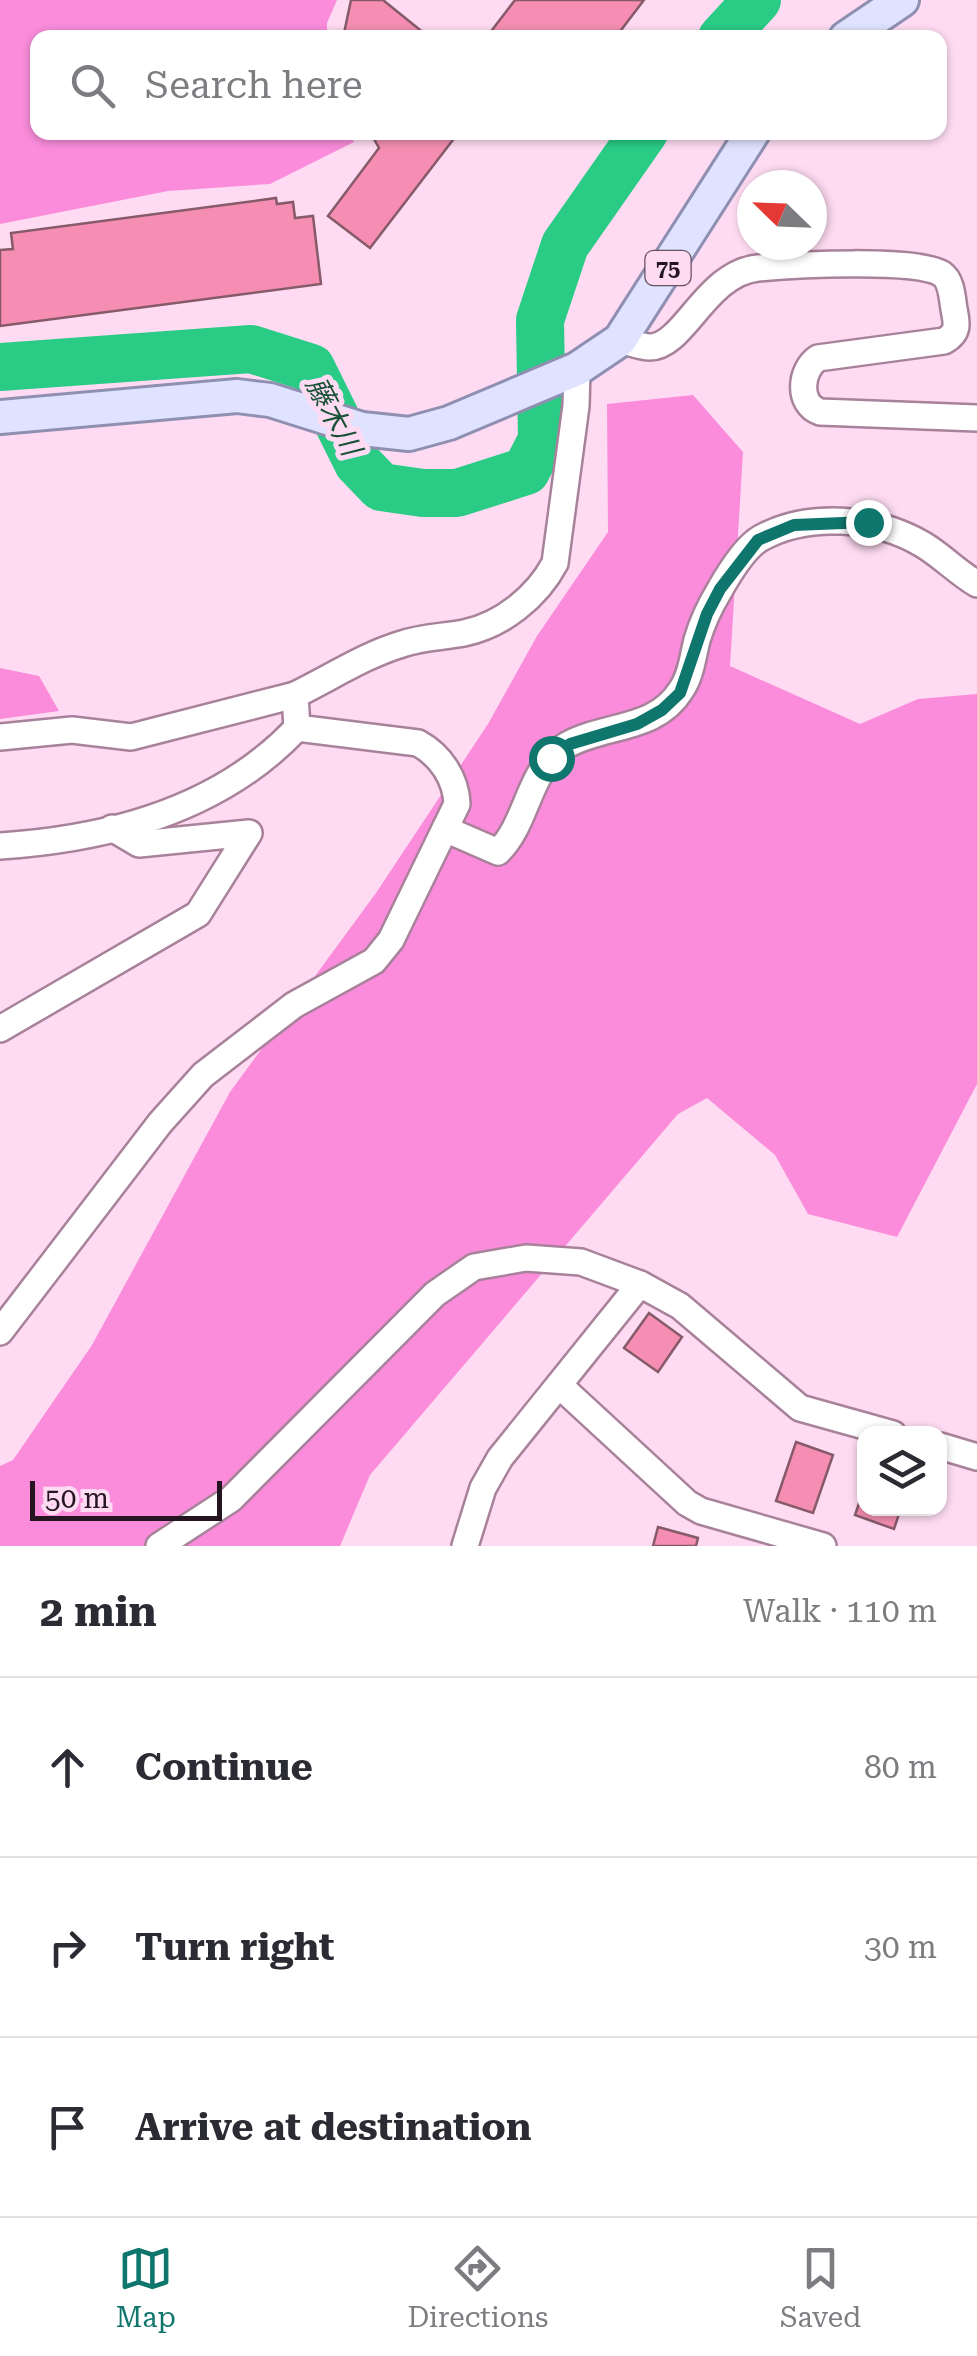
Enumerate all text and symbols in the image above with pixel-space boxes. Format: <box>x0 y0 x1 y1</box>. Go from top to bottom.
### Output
search box <box>30 30 947 140</box>
icon: search <box>65 58 120 113</box>
text: Search here <box>145 63 363 107</box>
north arrow <box>737 170 827 260</box>
road number: 75 <box>646 251 690 285</box>
water label: 藤木川 <box>299 371 369 464</box>
route end <box>846 500 892 546</box>
route start <box>529 736 575 782</box>
map controls <box>857 1426 947 1516</box>
button: layers <box>857 1426 947 1516</box>
scale bar <box>30 1476 222 1520</box>
text: 50 m <box>45 1482 109 1515</box>
text: 2 min <box>40 1587 157 1636</box>
text: Walk · 110 m <box>743 1592 937 1630</box>
icon: ahead <box>40 1740 95 1795</box>
text: Continue <box>135 1745 313 1789</box>
text: 80 m <box>864 1748 937 1786</box>
icon: right <box>40 1920 95 1975</box>
text: Turn right <box>135 1925 334 1969</box>
text: 30 m <box>864 1928 937 1966</box>
icon: arrive <box>40 2100 95 2155</box>
text: Arrive at destination <box>135 2105 531 2149</box>
tab: Map <box>116 2241 176 2334</box>
tab: Directions <box>407 2241 548 2334</box>
tab: Saved <box>780 2241 861 2334</box>

